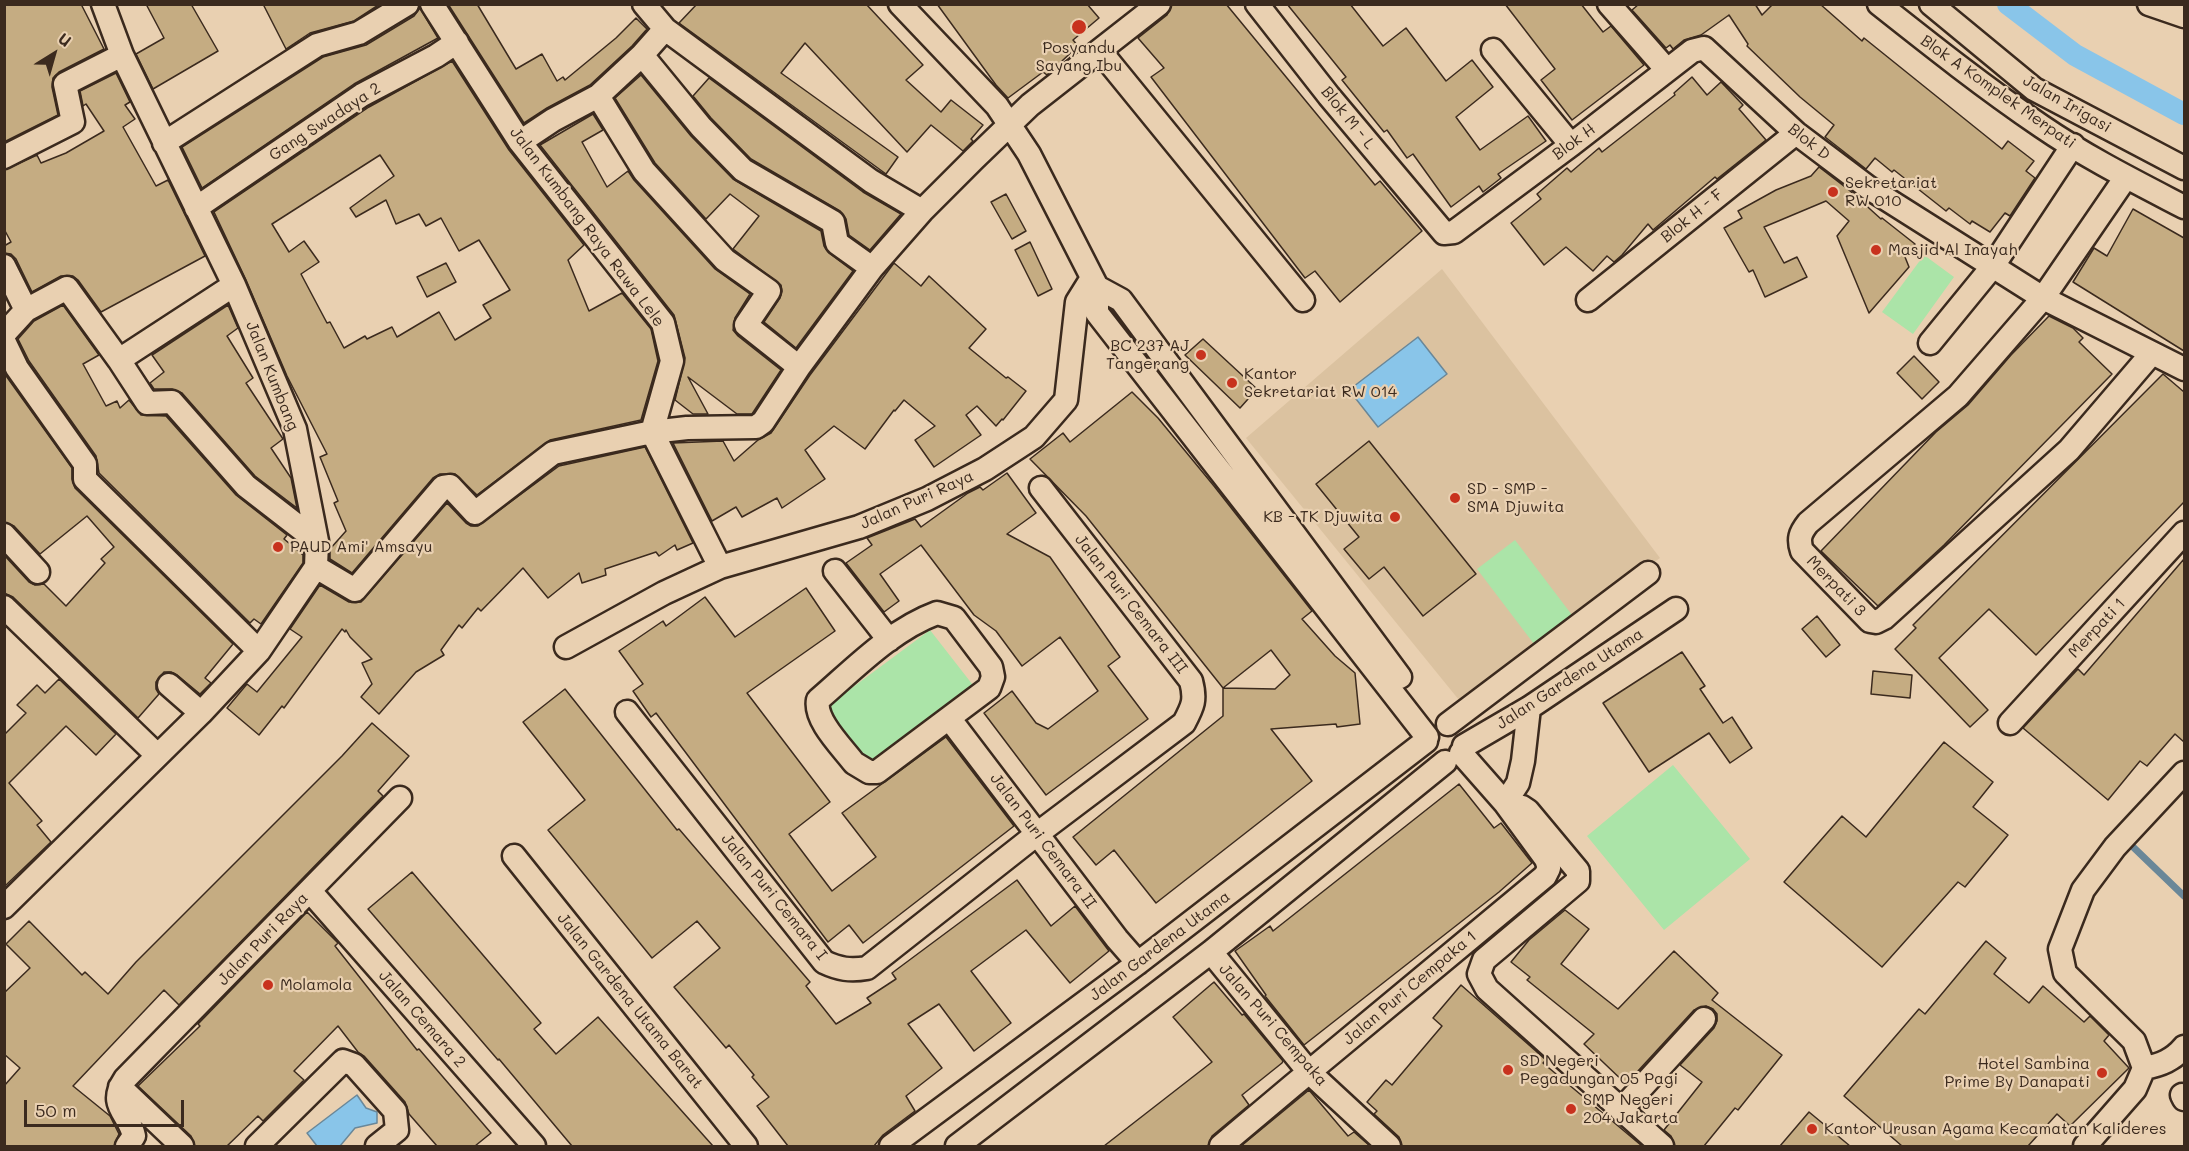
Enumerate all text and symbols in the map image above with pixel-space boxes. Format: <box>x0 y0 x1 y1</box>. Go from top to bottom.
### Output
marker: Posyandu Sayang Ibu <box>1070 18 1088 36</box>
north arrow <box>24 24 84 84</box>
text: U <box>54 27 76 51</box>
street label: Blok A Komplek Merpati <box>1917 31 2079 153</box>
place label: Posyandu Sayang Ibu <box>1036 38 1122 76</box>
street label: Jalan Irigasi <box>2020 71 2114 137</box>
street label: Gang Swadaya 2 <box>266 79 384 165</box>
street label: Blok M - L <box>1317 83 1379 153</box>
street label: Blok H <box>1549 120 1599 164</box>
street label: Blok D <box>1784 120 1834 164</box>
street label: Jalan Kumbang Raya Rawa Lele <box>506 123 668 331</box>
place label: Sekretariat RW 010 <box>1845 173 1937 211</box>
street label: Blok H - F <box>1657 185 1727 247</box>
marker: Sekretariat RW 010 <box>1826 185 1840 199</box>
place label: Masjid Al Inayah <box>1888 240 2017 260</box>
marker: Masjid Al Inayah <box>1869 243 1883 257</box>
street label: Jalan Kumbang <box>241 319 303 433</box>
place label: BC 237 AJ Tangerang <box>1106 336 1189 374</box>
marker: BC 237 AJ Tangerang <box>1194 348 1208 362</box>
place label: Kantor Sekretariat RW 014 <box>1244 364 1397 402</box>
marker: Kantor Sekretariat RW 014 <box>1225 376 1239 390</box>
street label: Jalan Puri Raya <box>857 466 977 534</box>
place label: SD - SMP - SMA Djuwita <box>1467 479 1564 517</box>
marker: SD - SMP - SMA Djuwita <box>1448 491 1462 505</box>
place label: KB - TK Djuwita <box>1263 507 1383 527</box>
marker: KB - TK Djuwita <box>1388 510 1402 524</box>
street label: Jalan Puri Cemara III <box>1071 531 1191 677</box>
place label: PAUD Ami' Amsayu <box>290 537 432 557</box>
marker: PAUD Ami' Amsayu <box>271 540 285 554</box>
street label: Merpati 3 <box>1802 552 1870 620</box>
street label: Merpati 1 <box>2064 594 2130 662</box>
street label: Jalan Gardena Utama <box>1493 624 1647 734</box>
street label: Jalan Puri Cemara II <box>986 770 1100 912</box>
street label: Jalan Puri Cemara I <box>717 830 831 964</box>
street label: Jalan Gardena Utama <box>1086 887 1234 1005</box>
street label: Jalan Puri Raya <box>214 889 312 989</box>
street label: Jalan Gardena Utama Barat <box>553 909 707 1093</box>
street label: Jalan Puri Cempaka 1 <box>1339 927 1481 1049</box>
street label: Jalan Puri Cempaka <box>1215 960 1331 1090</box>
street label: Jalan Cemara 2 <box>374 966 470 1072</box>
place label: Molamola <box>280 975 352 995</box>
marker: Molamola <box>261 978 275 992</box>
place label: SD Negeri Pegadungan 05 Pagi <box>1520 1051 1678 1089</box>
place label: Hotel Sambina Prime By Danapati <box>1945 1054 2090 1092</box>
marker: SD Negeri Pegadungan 05 Pagi <box>1501 1063 1515 1077</box>
marker: Hotel Sambina Prime By Danapati <box>2095 1066 2109 1080</box>
scale bar <box>27 1088 188 1126</box>
place label: SMP Negeri 204 Jakarta <box>1583 1090 1679 1128</box>
text: 50 m <box>35 1098 77 1122</box>
marker: SMP Negeri 204 Jakarta <box>1564 1102 1578 1116</box>
place label: Kantor Urusan Agama Kecamatan Kalideres <box>1824 1119 2167 1139</box>
marker: Kantor Urusan Agama Kecamatan Kalideres <box>1805 1122 1819 1136</box>

